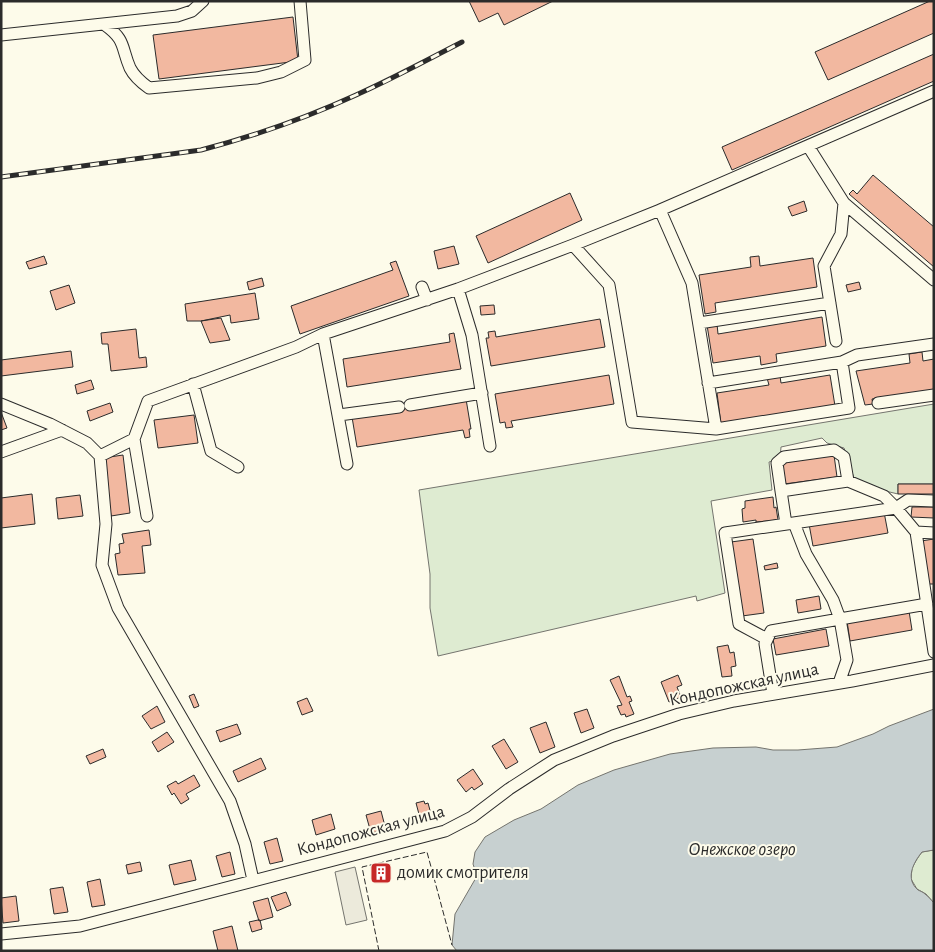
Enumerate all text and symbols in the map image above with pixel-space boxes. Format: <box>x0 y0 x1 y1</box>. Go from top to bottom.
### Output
street label: Кондопожская улица <box>668 660 820 710</box>
street label: Кондопожская улица <box>295 803 447 859</box>
water label: Онежское озеро <box>688 840 796 859</box>
building icon: домик смотрителя <box>369 861 393 885</box>
place label: домик смотрителя <box>397 864 529 882</box>

